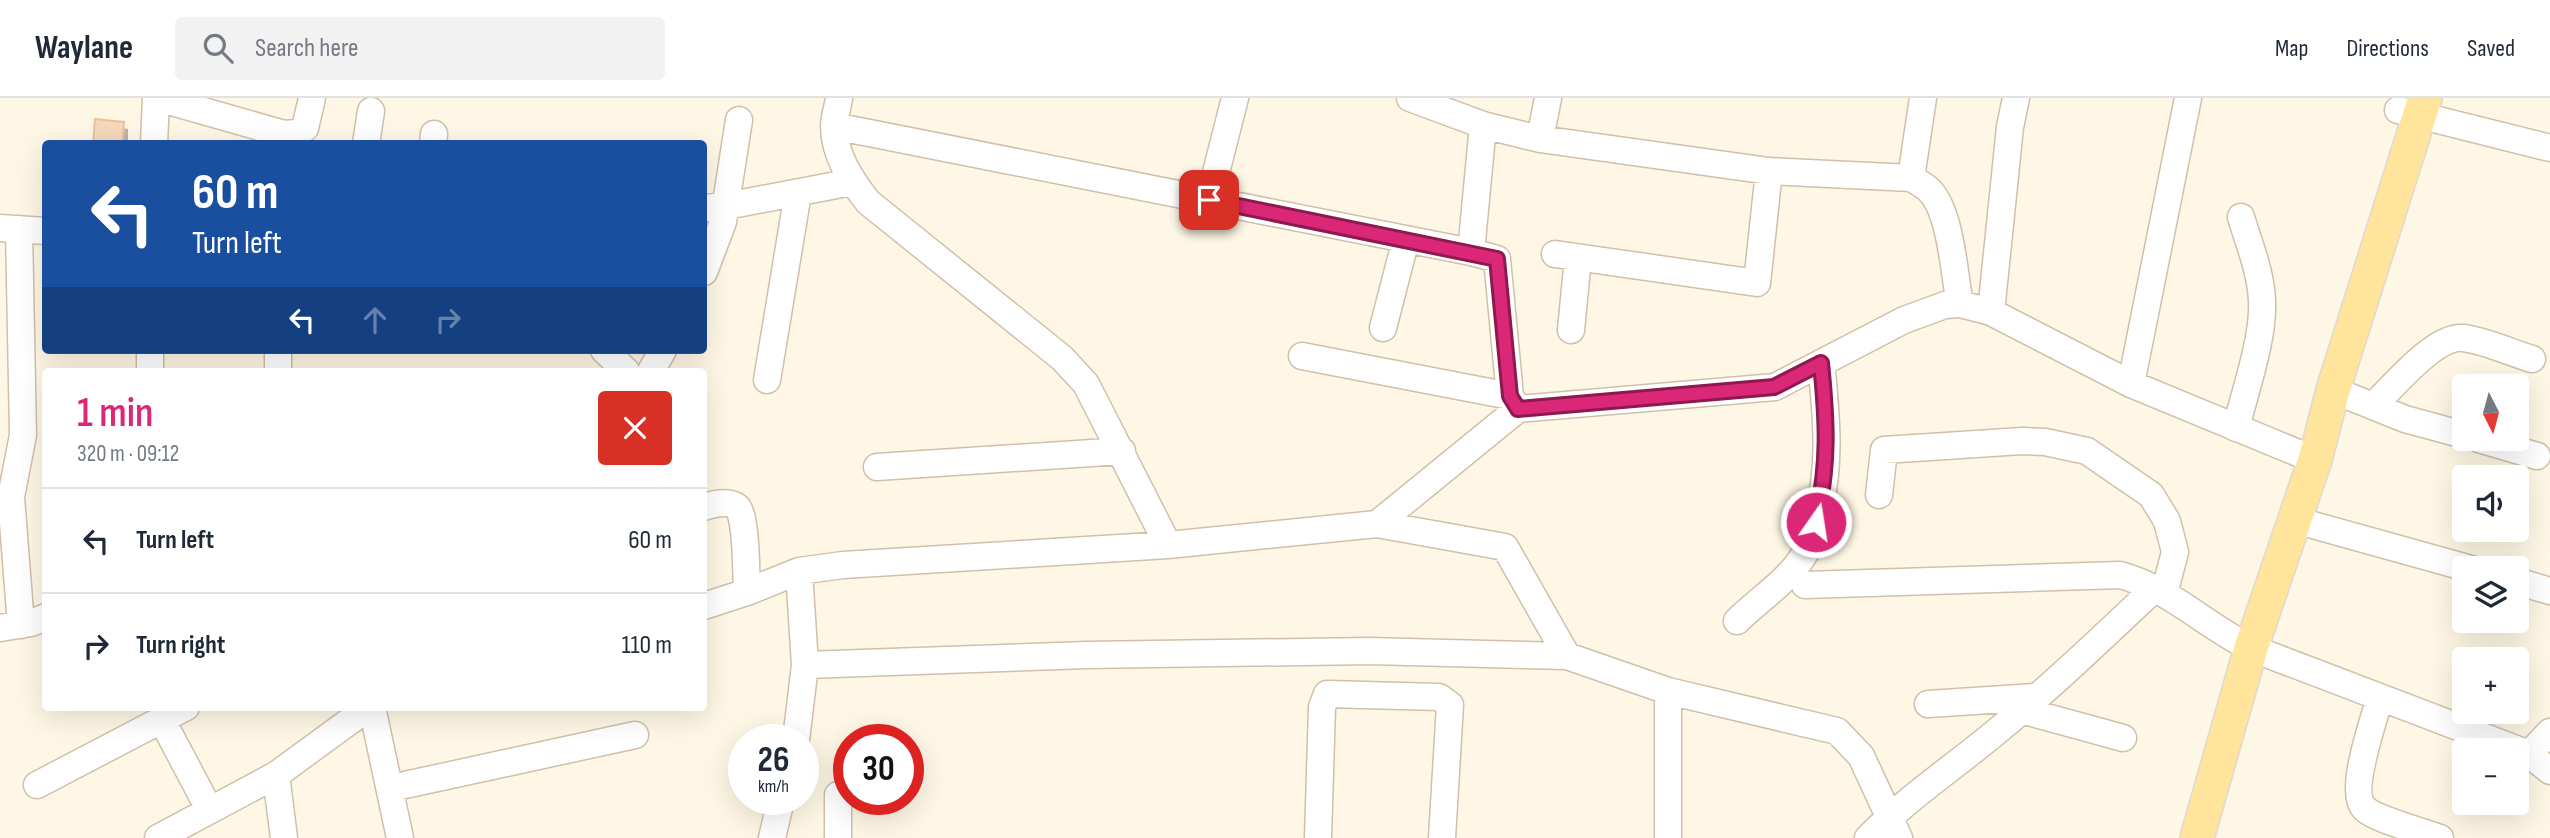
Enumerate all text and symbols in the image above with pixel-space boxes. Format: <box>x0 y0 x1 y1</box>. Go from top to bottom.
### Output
search box <box>175 17 665 80</box>
text: Waylane <box>35 28 133 68</box>
icon: search <box>199 29 237 67</box>
text: Search here <box>255 33 358 64</box>
text: Map <box>2275 34 2308 63</box>
text: Directions <box>2346 34 2429 63</box>
text: Saved <box>2467 34 2515 63</box>
text: 60 m <box>192 164 279 223</box>
icon: left <box>77 168 168 259</box>
pin <box>1179 170 1239 230</box>
icon: arrive <box>1190 181 1228 219</box>
text: Turn left <box>192 224 282 263</box>
icon: left <box>283 301 321 339</box>
icon: ahead <box>356 301 394 339</box>
icon: right <box>429 301 467 339</box>
north arrow <box>2452 374 2529 452</box>
map controls <box>2452 374 2529 815</box>
text: 1 min <box>77 388 153 439</box>
button: close <box>598 391 672 465</box>
text: 320 m · 09:12 <box>77 440 179 468</box>
button: sound <box>2452 465 2529 542</box>
position arrow <box>1779 485 1853 559</box>
icon: left <box>77 522 115 560</box>
text: Turn left <box>136 525 214 556</box>
text: 60 m <box>628 525 672 556</box>
button: layers <box>2452 556 2529 633</box>
icon: right <box>77 627 115 665</box>
text: Turn right <box>136 630 225 661</box>
text: 110 m <box>621 630 672 661</box>
button: + <box>2452 647 2529 724</box>
speed limit sign: 30 <box>833 724 924 815</box>
button: − <box>2452 738 2529 815</box>
text: 26 <box>758 739 789 782</box>
text: km/h <box>758 776 789 797</box>

